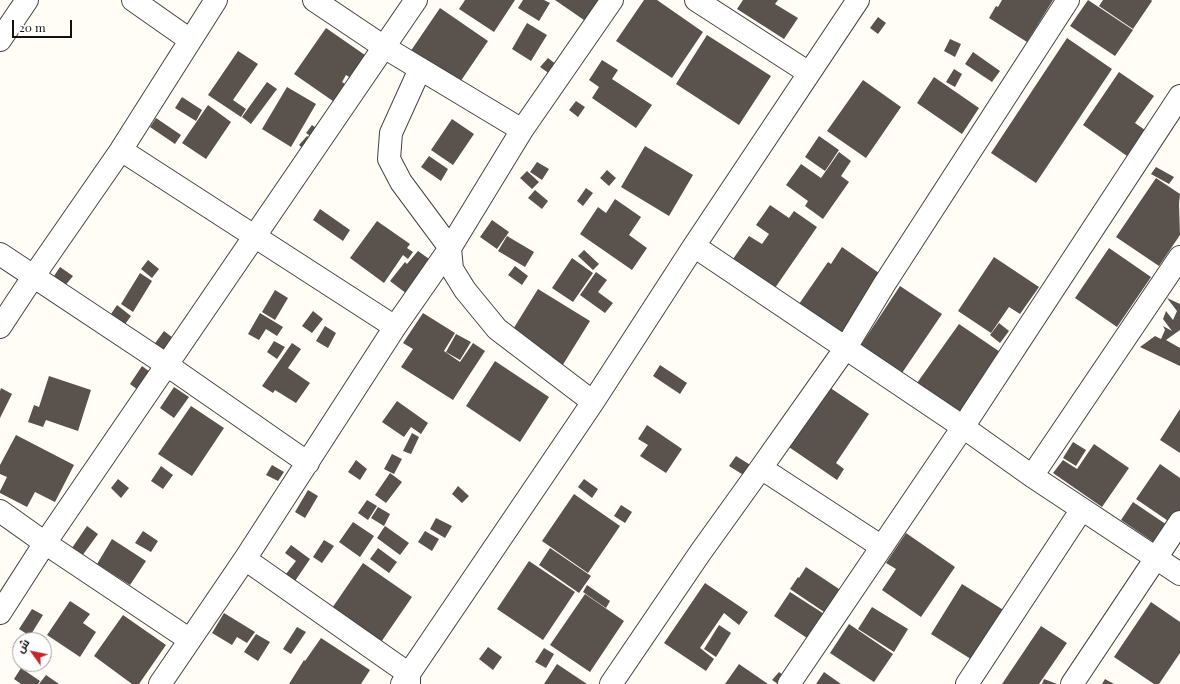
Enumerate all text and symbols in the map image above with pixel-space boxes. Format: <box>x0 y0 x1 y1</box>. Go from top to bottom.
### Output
scale bar <box>14 12 74 38</box>
text: 20 m <box>19 19 46 35</box>
north arrow <box>12 632 52 672</box>
text: ش <box>12 636 32 656</box>

